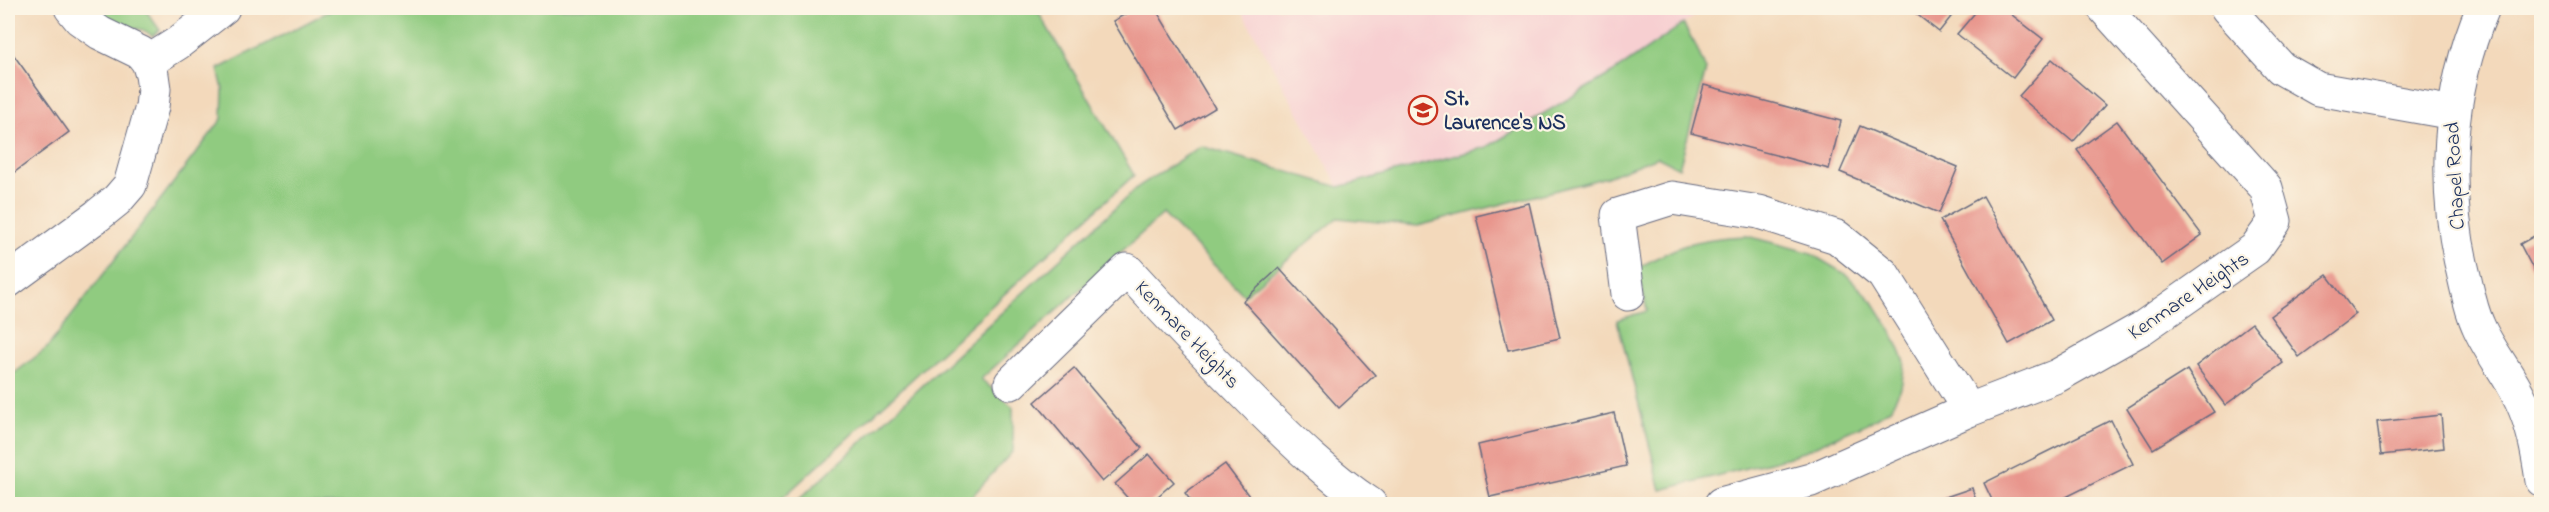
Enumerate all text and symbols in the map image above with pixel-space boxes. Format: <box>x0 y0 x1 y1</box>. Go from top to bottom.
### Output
place label: St. Laurence's NS <box>1444 85 1566 139</box>
school or university icon: St. Laurence's NS <box>1407 94 1439 126</box>
street label: Chapel Road <box>2438 121 2474 231</box>
street label: Kenmare Heights <box>2123 245 2257 350</box>
street label: Kenmare Heights <box>1126 274 1246 398</box>

